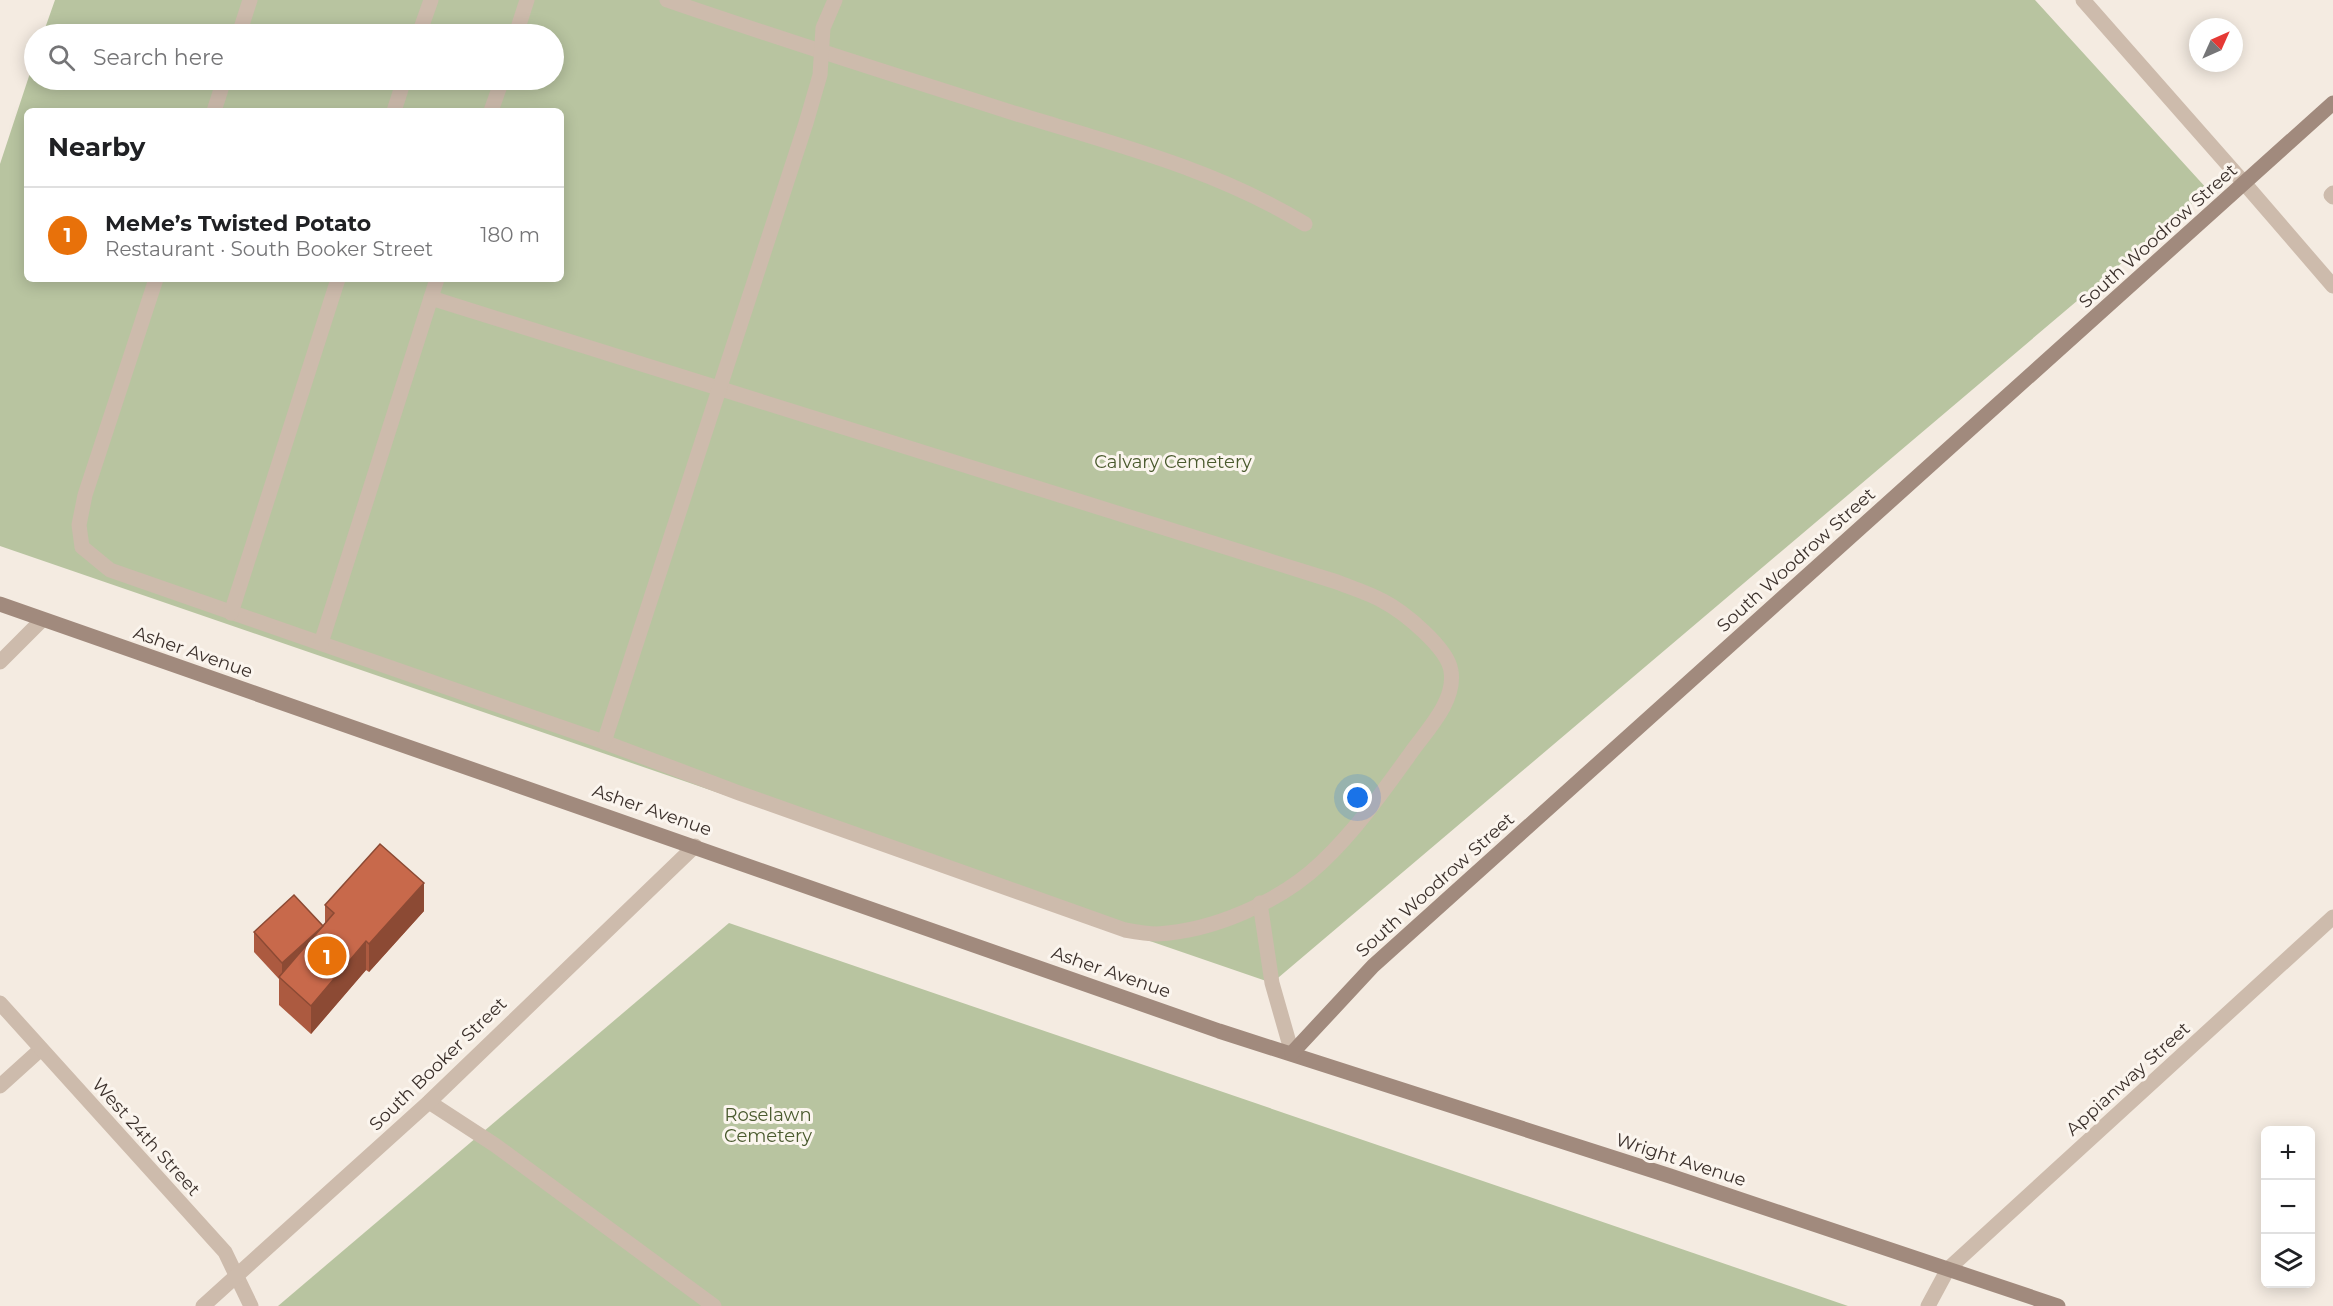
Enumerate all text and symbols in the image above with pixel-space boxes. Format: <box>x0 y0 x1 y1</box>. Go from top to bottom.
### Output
north arrow <box>2189 18 2243 72</box>
search box <box>24 24 564 90</box>
icon: search <box>45 41 78 74</box>
text: Search here <box>93 44 224 71</box>
text: Nearby <box>48 131 145 163</box>
street label: South Woodrow Street <box>2074 159 2242 313</box>
text: MeMe’s Twisted Potato <box>105 210 371 237</box>
text: 1 <box>64 223 71 247</box>
text: 180 m <box>480 223 540 247</box>
text: Restaurant · South Booker Street <box>105 237 433 261</box>
park label: Calvary Cemetery <box>1094 451 1252 473</box>
street label: South Woodrow Street <box>1712 483 1880 637</box>
street label: Asher Avenue <box>131 621 256 683</box>
street label: Asher Avenue <box>590 779 715 841</box>
your location <box>1343 783 1372 812</box>
street label: South Woodrow Street <box>1351 808 1519 962</box>
pin: 1 <box>308 934 346 978</box>
street label: Asher Avenue <box>1049 941 1174 1003</box>
street label: South Booker Street <box>365 993 511 1135</box>
street label: Appianway Street <box>2061 1017 2195 1141</box>
street label: West 24th Street <box>87 1074 205 1200</box>
park label: Roselawn Cemetery <box>724 1104 812 1147</box>
map controls <box>2261 1126 2315 1288</box>
button: + <box>2261 1126 2315 1180</box>
street label: Wright Avenue <box>1613 1129 1749 1191</box>
button: − <box>2261 1180 2315 1234</box>
button: layers <box>2261 1234 2315 1288</box>

